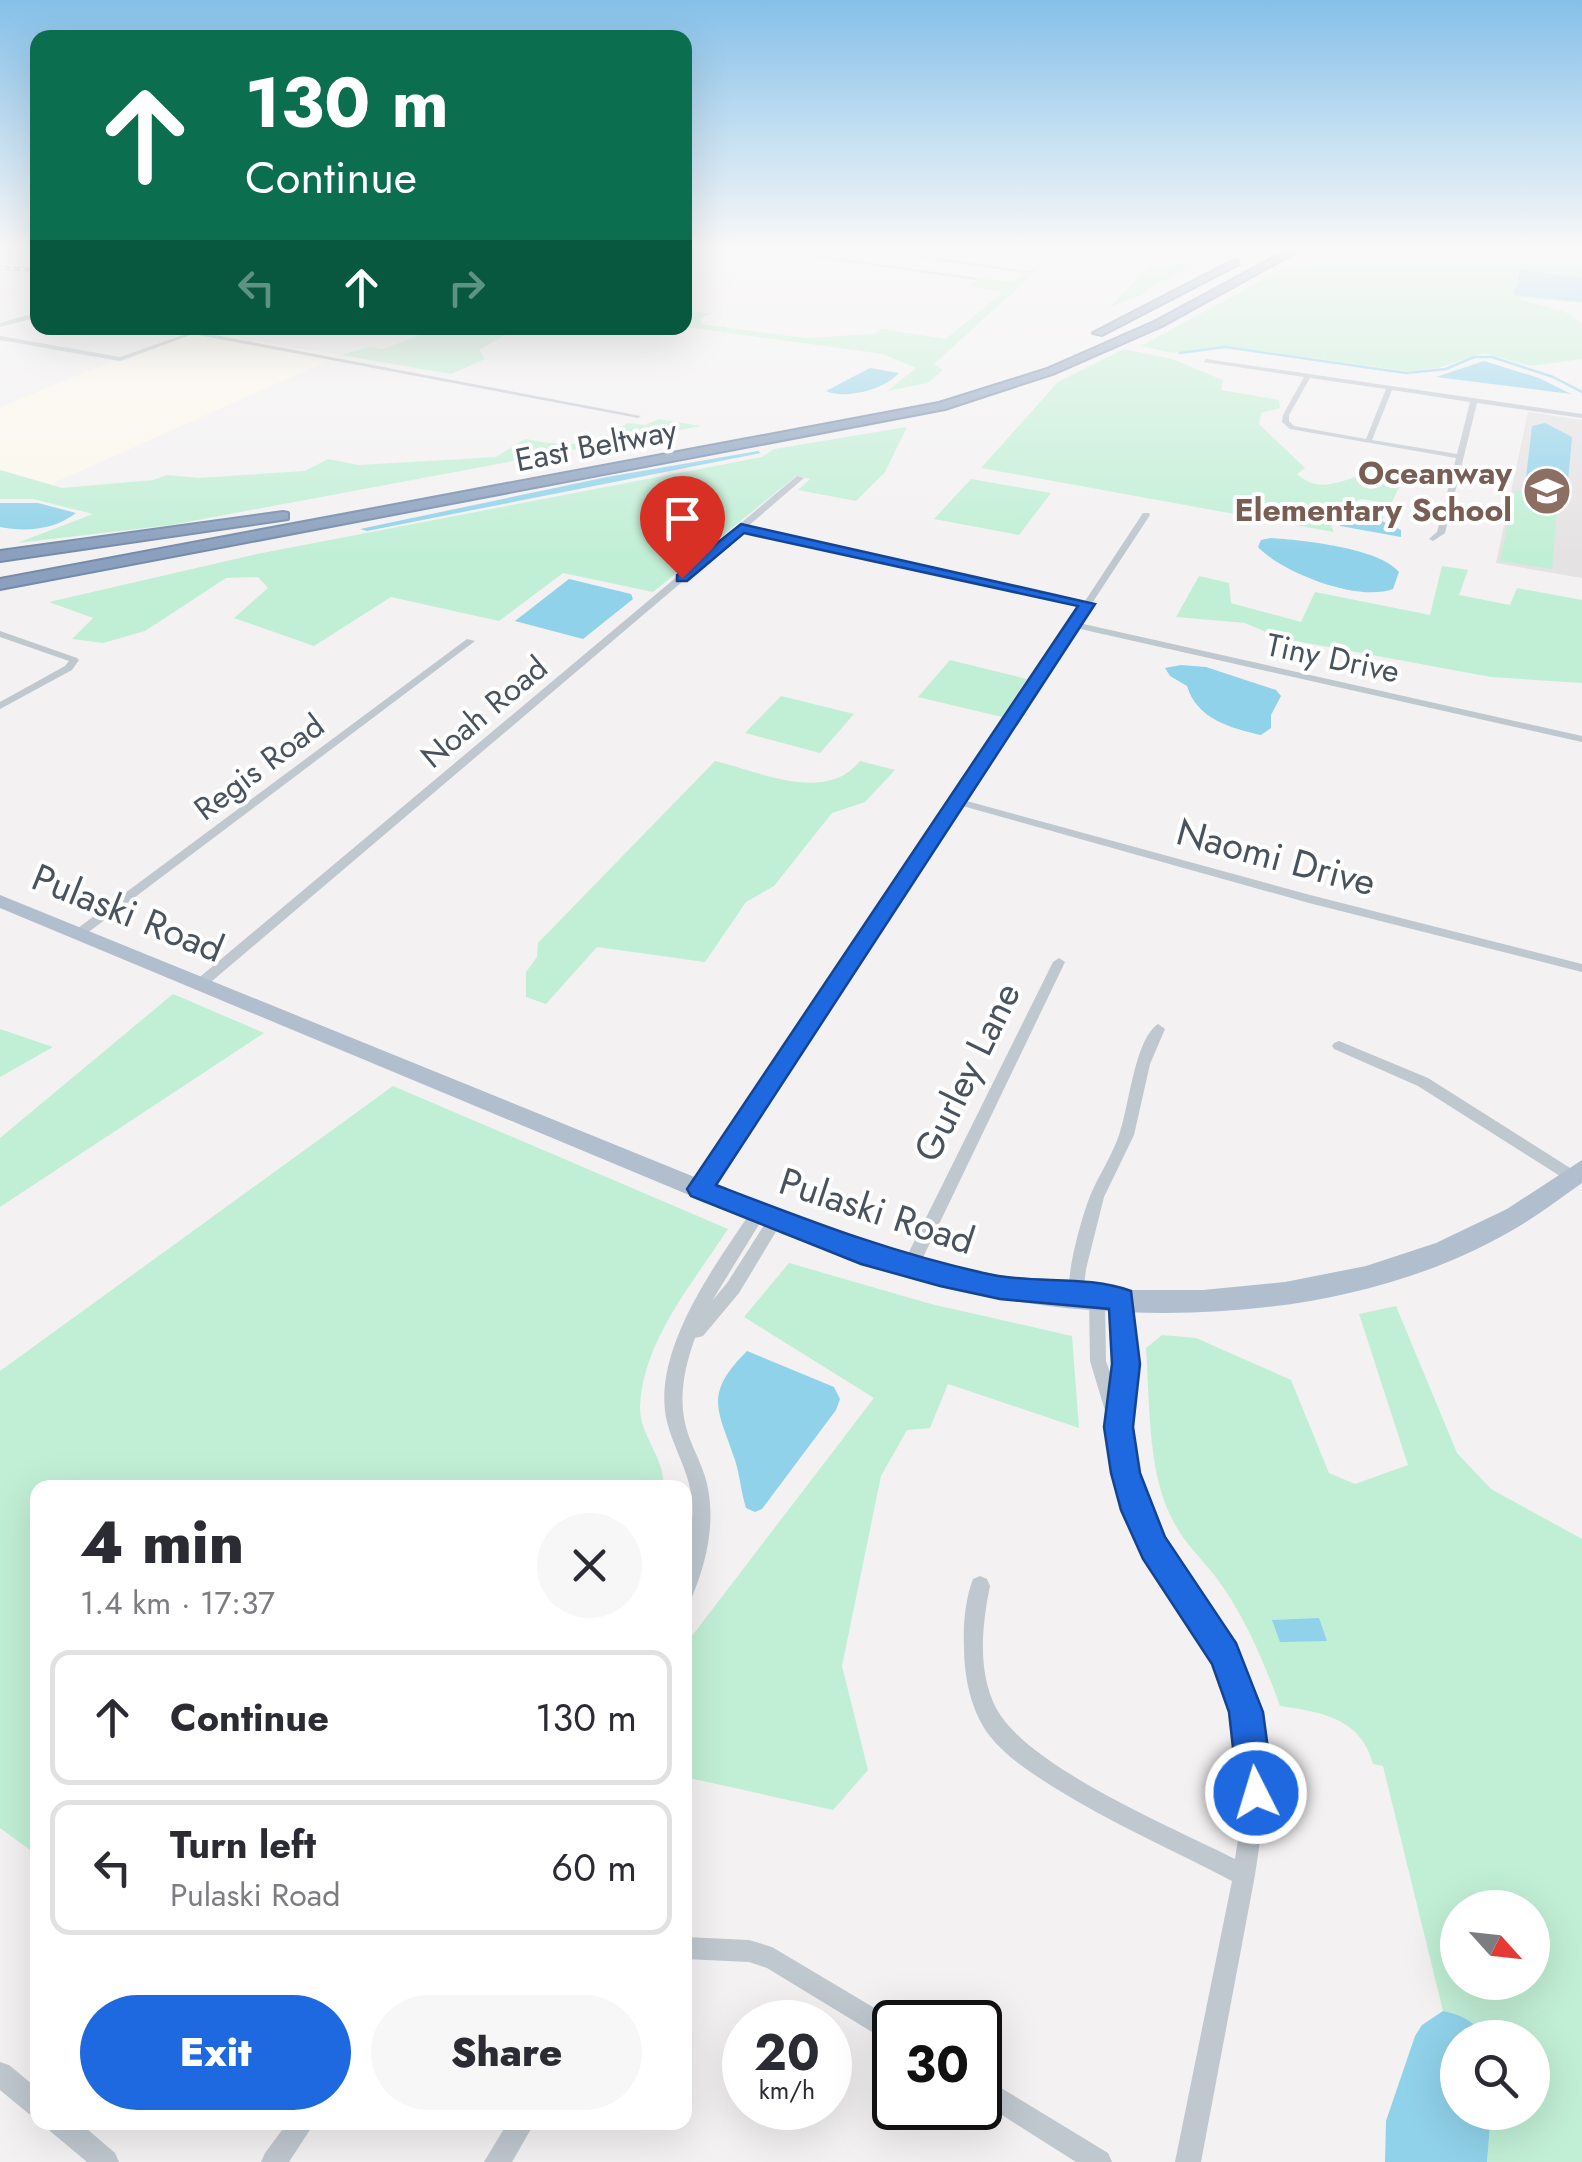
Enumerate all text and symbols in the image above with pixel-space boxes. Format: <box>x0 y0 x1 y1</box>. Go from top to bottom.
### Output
text: 130 m <box>245 52 449 153</box>
icon: ahead <box>80 70 210 200</box>
text: Continue <box>245 145 417 210</box>
icon: left <box>229 260 284 315</box>
icon: ahead <box>334 260 389 315</box>
icon: right <box>439 260 494 315</box>
street label: East Beltway <box>511 407 682 483</box>
place label: Oceanway Elementary School <box>1235 450 1512 533</box>
school or university icon: Oceanway Elementary School <box>1521 465 1573 517</box>
pin <box>640 476 725 579</box>
icon: arrive <box>655 491 710 546</box>
street label: Tiny Drive <box>1262 622 1404 694</box>
street label: Noah Road <box>411 645 557 779</box>
street label: Regis Road <box>184 703 334 831</box>
street label: Naomi Drive <box>1171 804 1382 909</box>
street label: Pulaski Road <box>24 849 232 976</box>
street label: Gurley Lane <box>899 973 1034 1171</box>
street label: Pulaski Road <box>772 1153 982 1268</box>
text: 4 min <box>80 1499 244 1586</box>
button: close <box>537 1513 642 1618</box>
text: 1.4 km · 17:37 <box>80 1580 275 1626</box>
icon: ahead <box>85 1690 140 1745</box>
text: Continue <box>170 1690 329 1745</box>
text: 130 m <box>535 1690 637 1745</box>
position arrow <box>1204 1741 1308 1845</box>
text: Turn left <box>170 1817 316 1872</box>
icon: left <box>85 1840 140 1895</box>
text: 60 m <box>551 1840 637 1895</box>
text: Pulaski Road <box>170 1872 340 1918</box>
north arrow <box>1440 1890 1550 2000</box>
map controls <box>1440 1890 1550 2130</box>
button: Exit <box>80 1995 351 2110</box>
button: Share <box>371 1995 642 2110</box>
speed limit sign: 30 <box>872 2000 1002 2130</box>
text: 20 <box>754 2016 820 2089</box>
button: search <box>1440 2020 1550 2130</box>
text: km/h <box>759 2072 815 2108</box>

